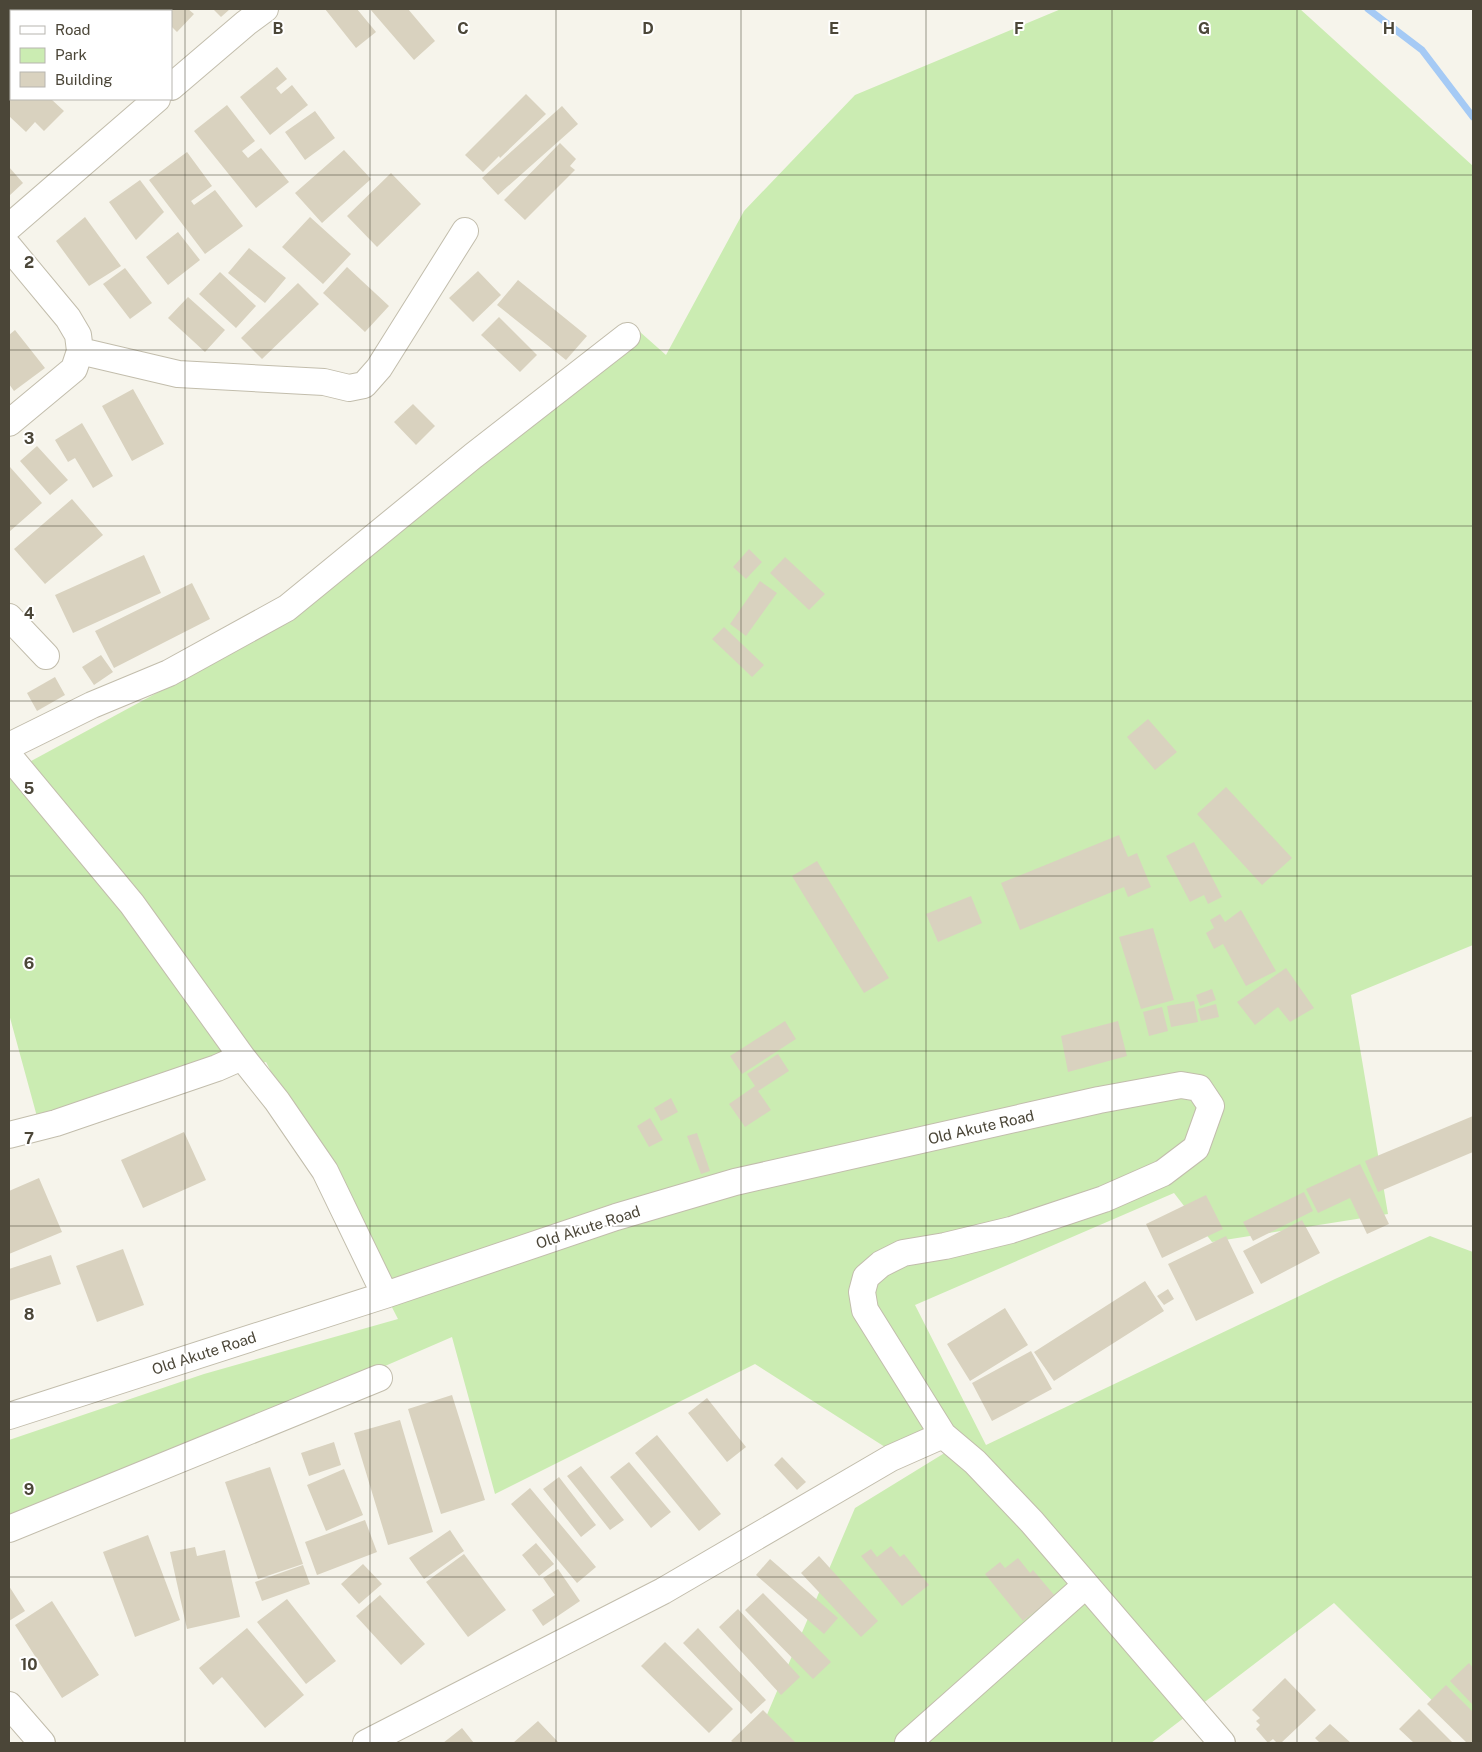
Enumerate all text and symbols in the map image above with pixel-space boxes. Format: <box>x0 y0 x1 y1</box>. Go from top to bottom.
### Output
legend <box>10 10 172 100</box>
text: B <box>273 19 284 38</box>
text: C <box>457 19 469 38</box>
text: D <box>642 19 654 38</box>
text: E <box>829 19 839 38</box>
text: F <box>1014 19 1024 38</box>
text: G <box>1198 19 1210 38</box>
text: H <box>1383 19 1395 38</box>
text: Road <box>55 21 91 38</box>
text: Park <box>55 46 87 63</box>
text: Building <box>55 71 113 88</box>
text: 2 <box>24 253 34 272</box>
text: 3 <box>24 429 34 448</box>
text: 4 <box>24 604 35 623</box>
text: 5 <box>24 779 35 798</box>
text: 6 <box>24 954 34 973</box>
street label: Old Akute Road <box>926 1107 1036 1147</box>
text: 7 <box>24 1129 34 1148</box>
street label: Old Akute Road <box>534 1202 642 1252</box>
text: 8 <box>24 1305 35 1324</box>
street label: Old Akute Road <box>150 1328 258 1378</box>
text: 9 <box>24 1480 34 1499</box>
text: 10 <box>20 1655 38 1674</box>

